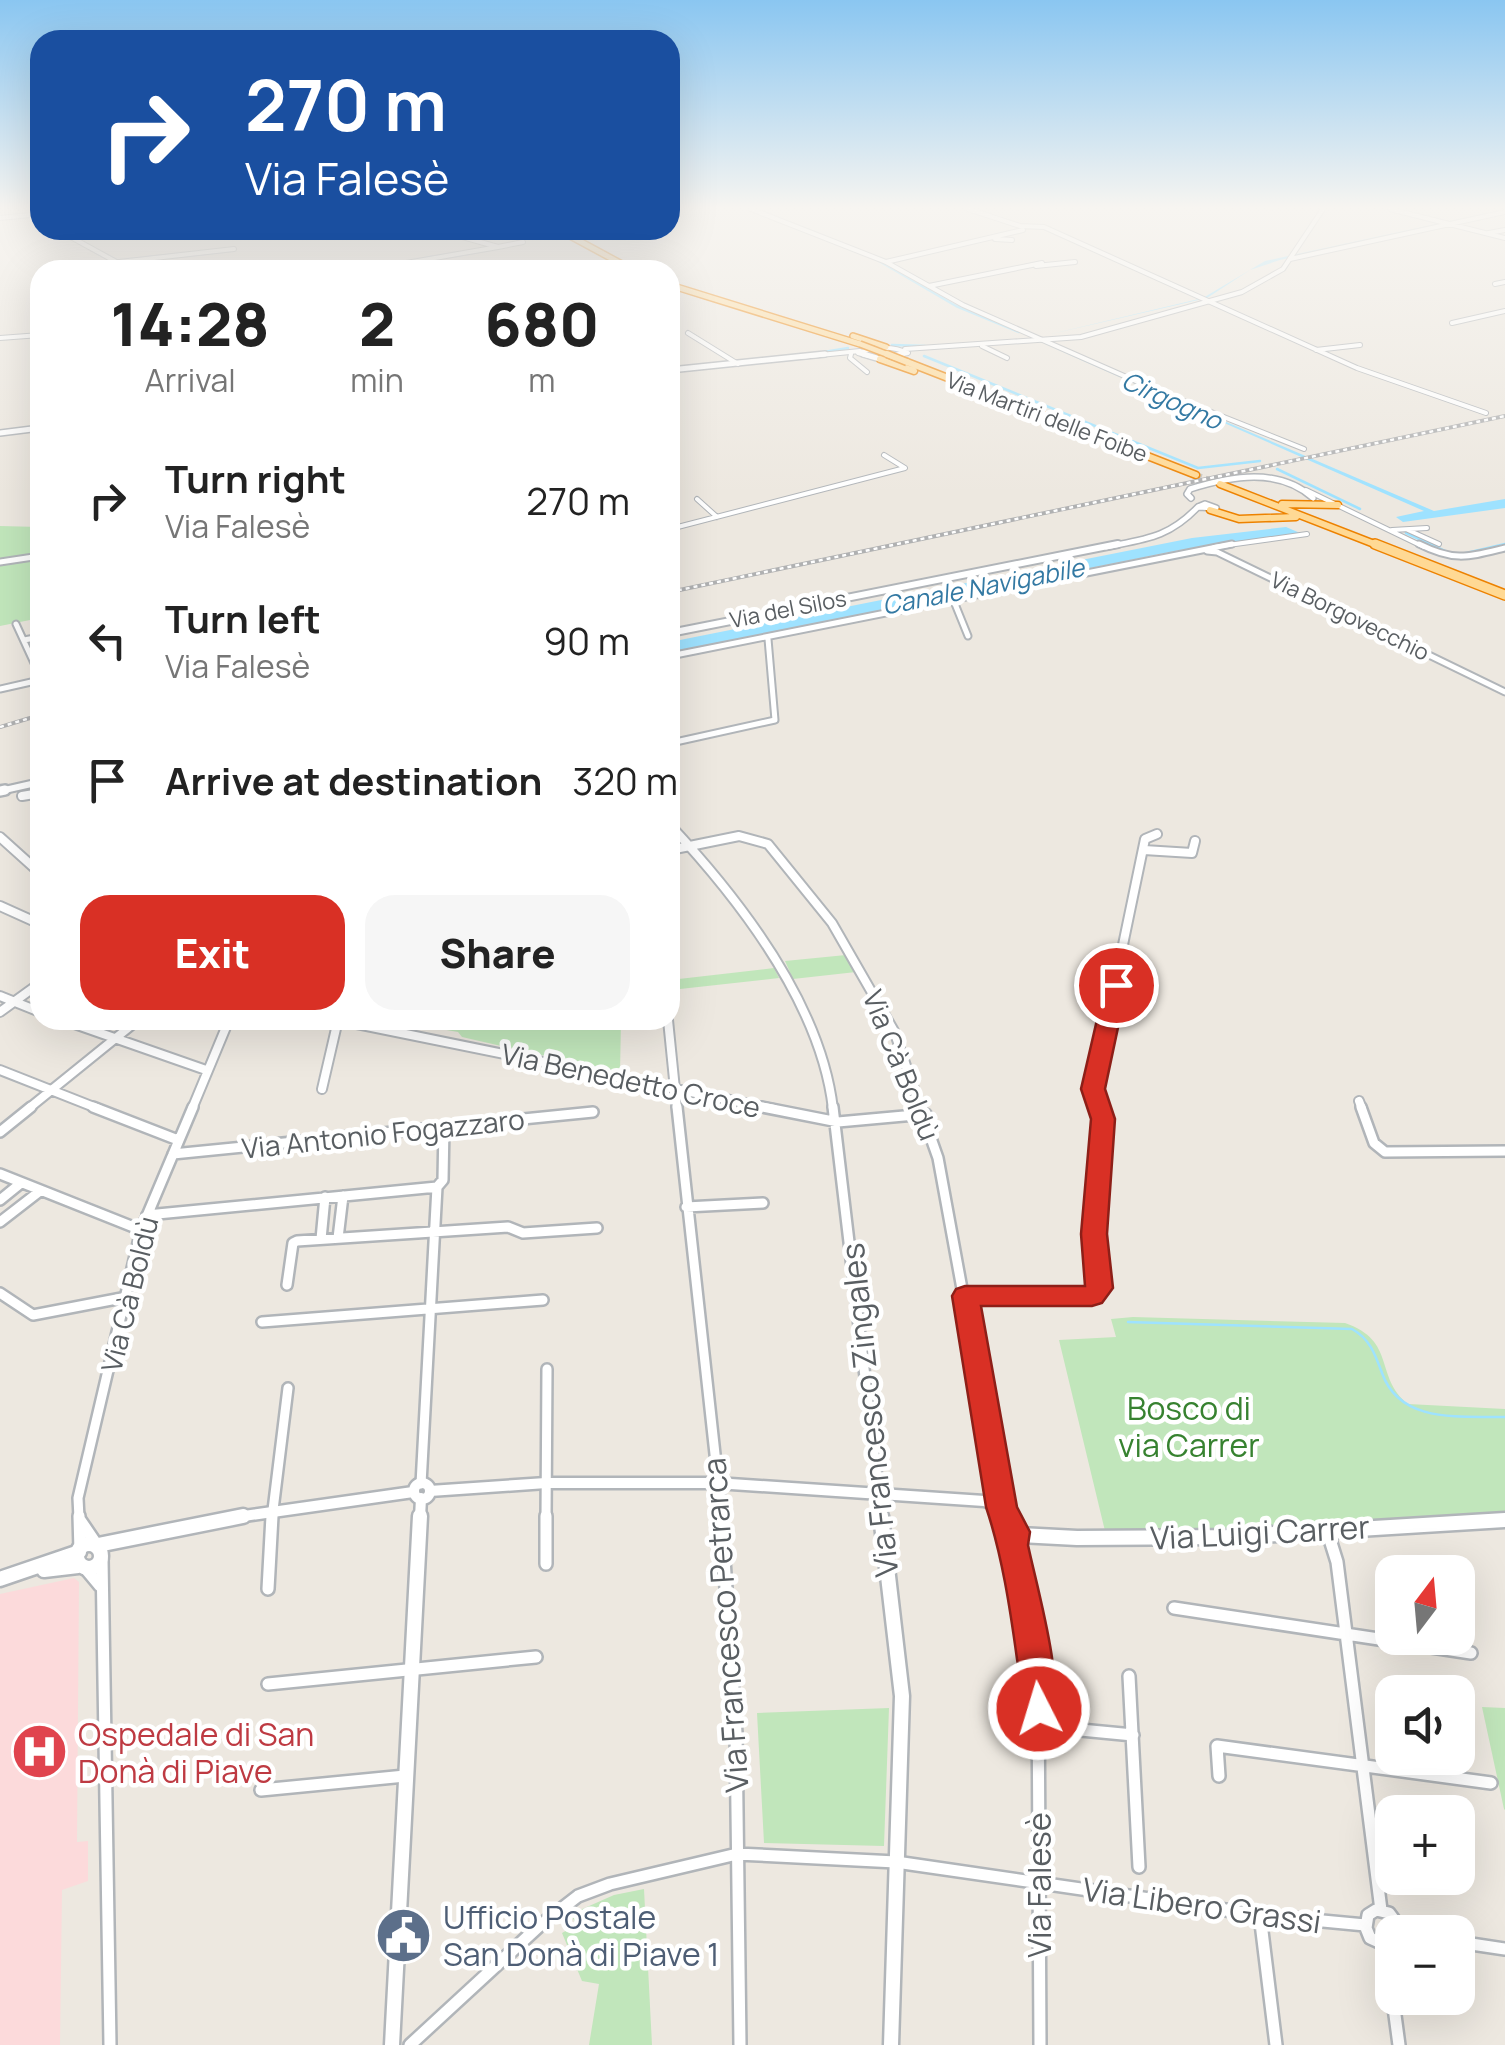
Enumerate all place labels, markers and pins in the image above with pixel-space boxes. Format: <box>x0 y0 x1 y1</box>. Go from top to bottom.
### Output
pin <box>1074 943 1159 1028</box>
place label: Ospedale di San Donà di Piave <box>78 1712 314 1793</box>
hospital icon: Ospedale di San Donà di Piave <box>9 1722 69 1782</box>
place label: Ufficio Postale San Donà di Piave 1 <box>443 1895 719 1976</box>
public building icon: Ufficio Postale San Donà di Piave 1 <box>374 1905 434 1965</box>

